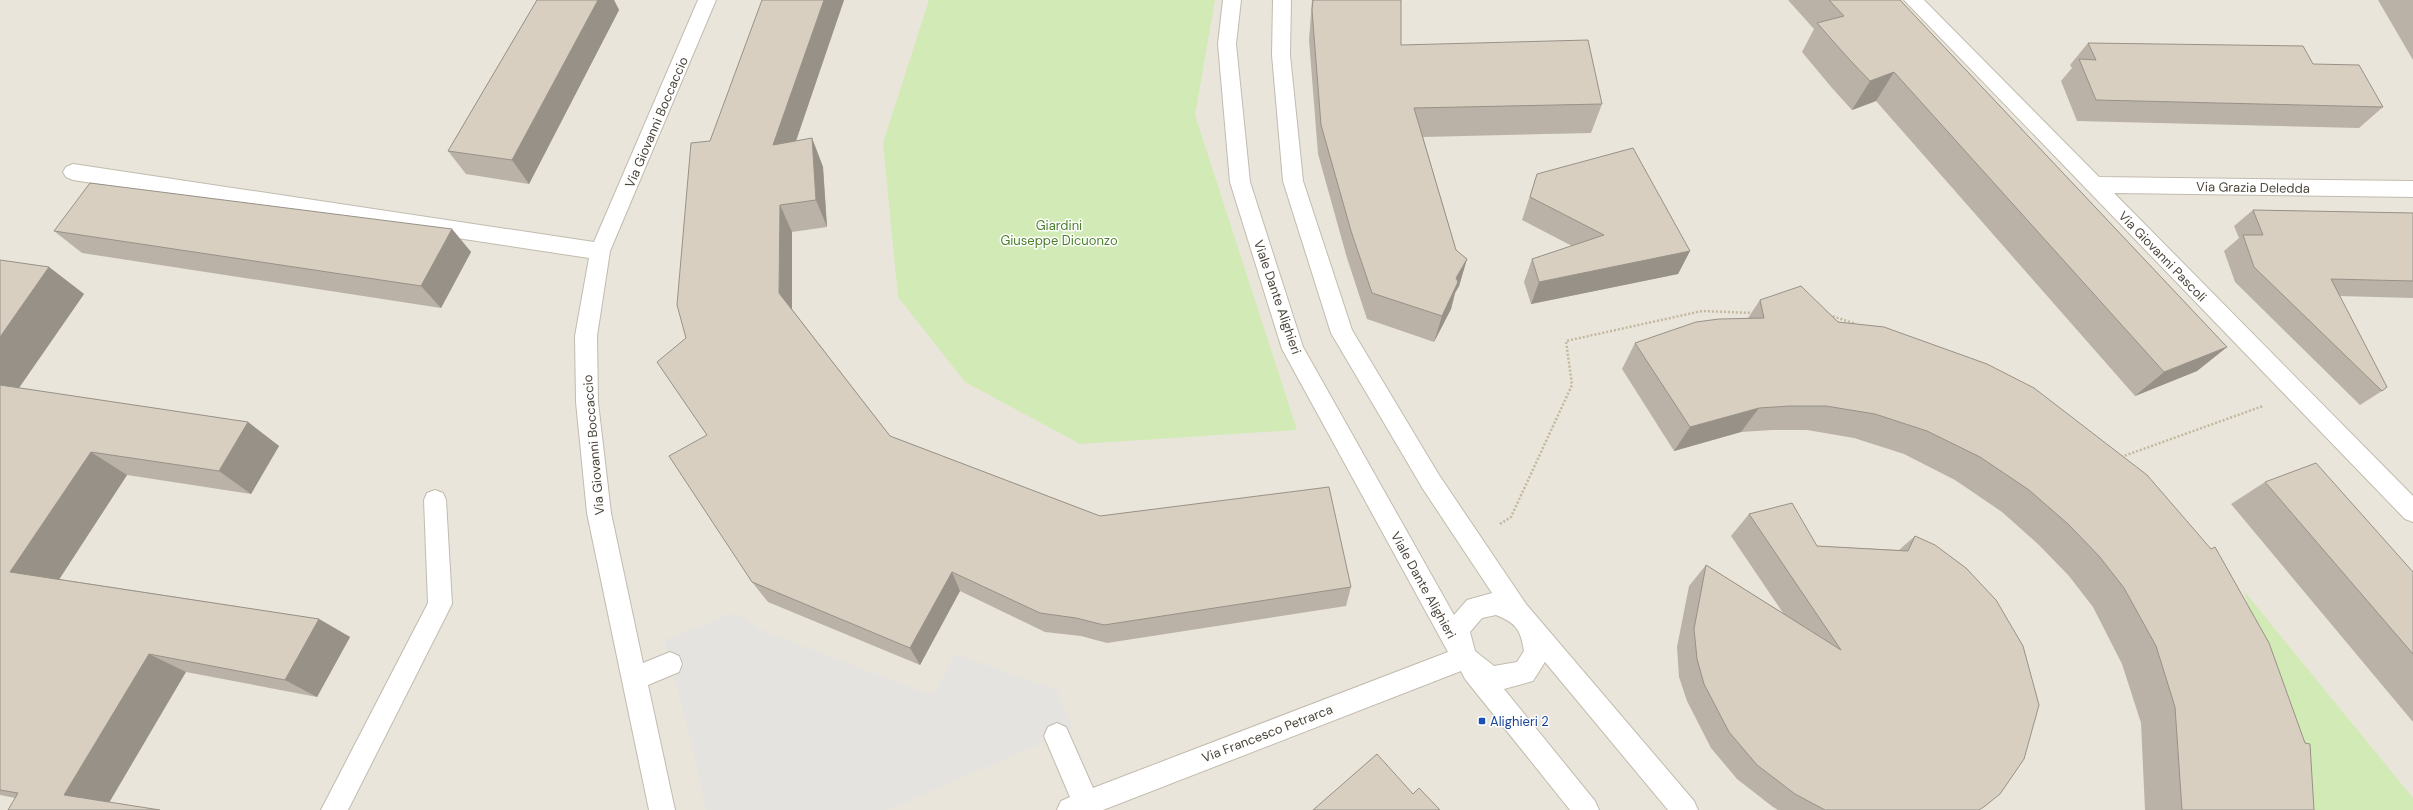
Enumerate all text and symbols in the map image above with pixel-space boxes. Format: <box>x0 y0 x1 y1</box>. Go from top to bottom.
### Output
street label: Via Giovanni Boccaccio <box>621 54 692 190</box>
street label: Via Grazia Deledda <box>2196 178 2310 197</box>
street label: Via Giovanni Pascoli <box>2115 207 2210 305</box>
park label: Giardini Giuseppe Dicuonzo <box>1000 217 1118 249</box>
street label: Viale Dante Alighieri <box>1250 238 1305 357</box>
street label: Via Giovanni Boccaccio <box>579 374 608 516</box>
street label: Viale Dante Alighieri <box>1387 529 1460 642</box>
street label: Via Francesco Petrarca <box>1199 701 1335 766</box>
place label: Alighieri 2 <box>1490 713 1549 730</box>
marker: Alighieri 2 <box>1477 716 1487 726</box>

